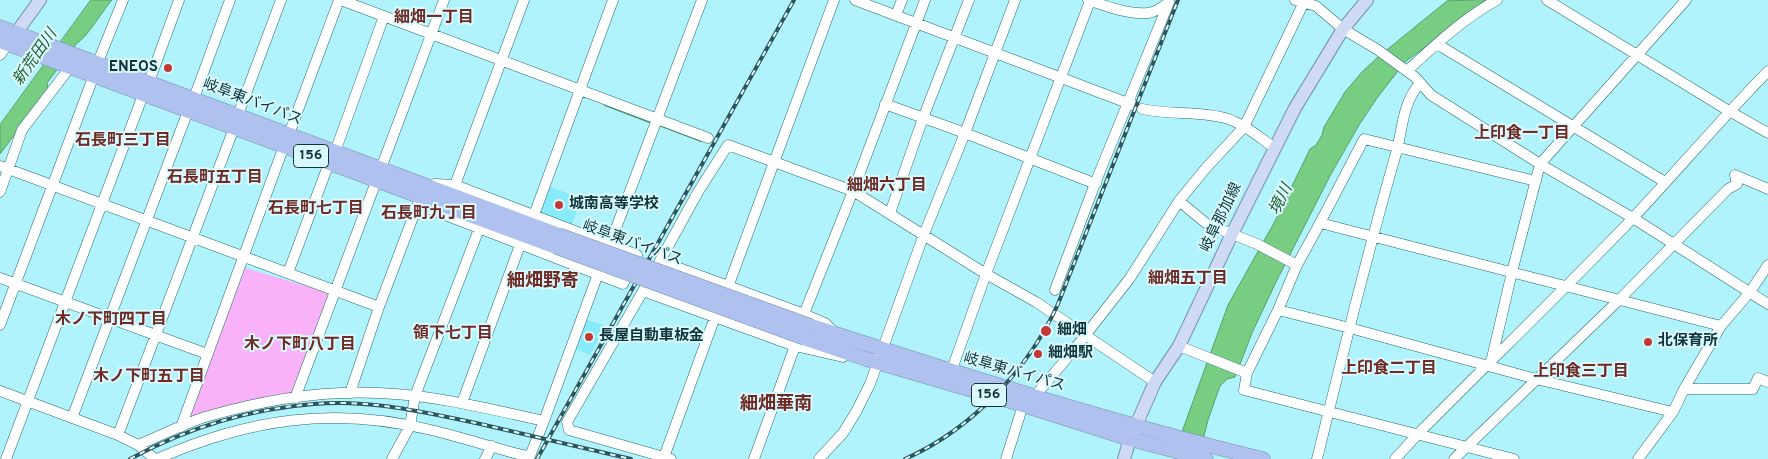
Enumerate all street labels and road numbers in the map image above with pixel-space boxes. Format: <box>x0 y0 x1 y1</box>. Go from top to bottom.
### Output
street label: 岐阜東バイパス <box>200 76 304 130</box>
road number: 156 <box>294 144 328 168</box>
street label: 岐阜那加線 <box>1197 180 1247 256</box>
street label: 岐阜東バイパス <box>580 218 684 270</box>
street label: 岐阜東バイパス <box>961 350 1067 396</box>
road number: 156 <box>972 384 1006 406</box>

